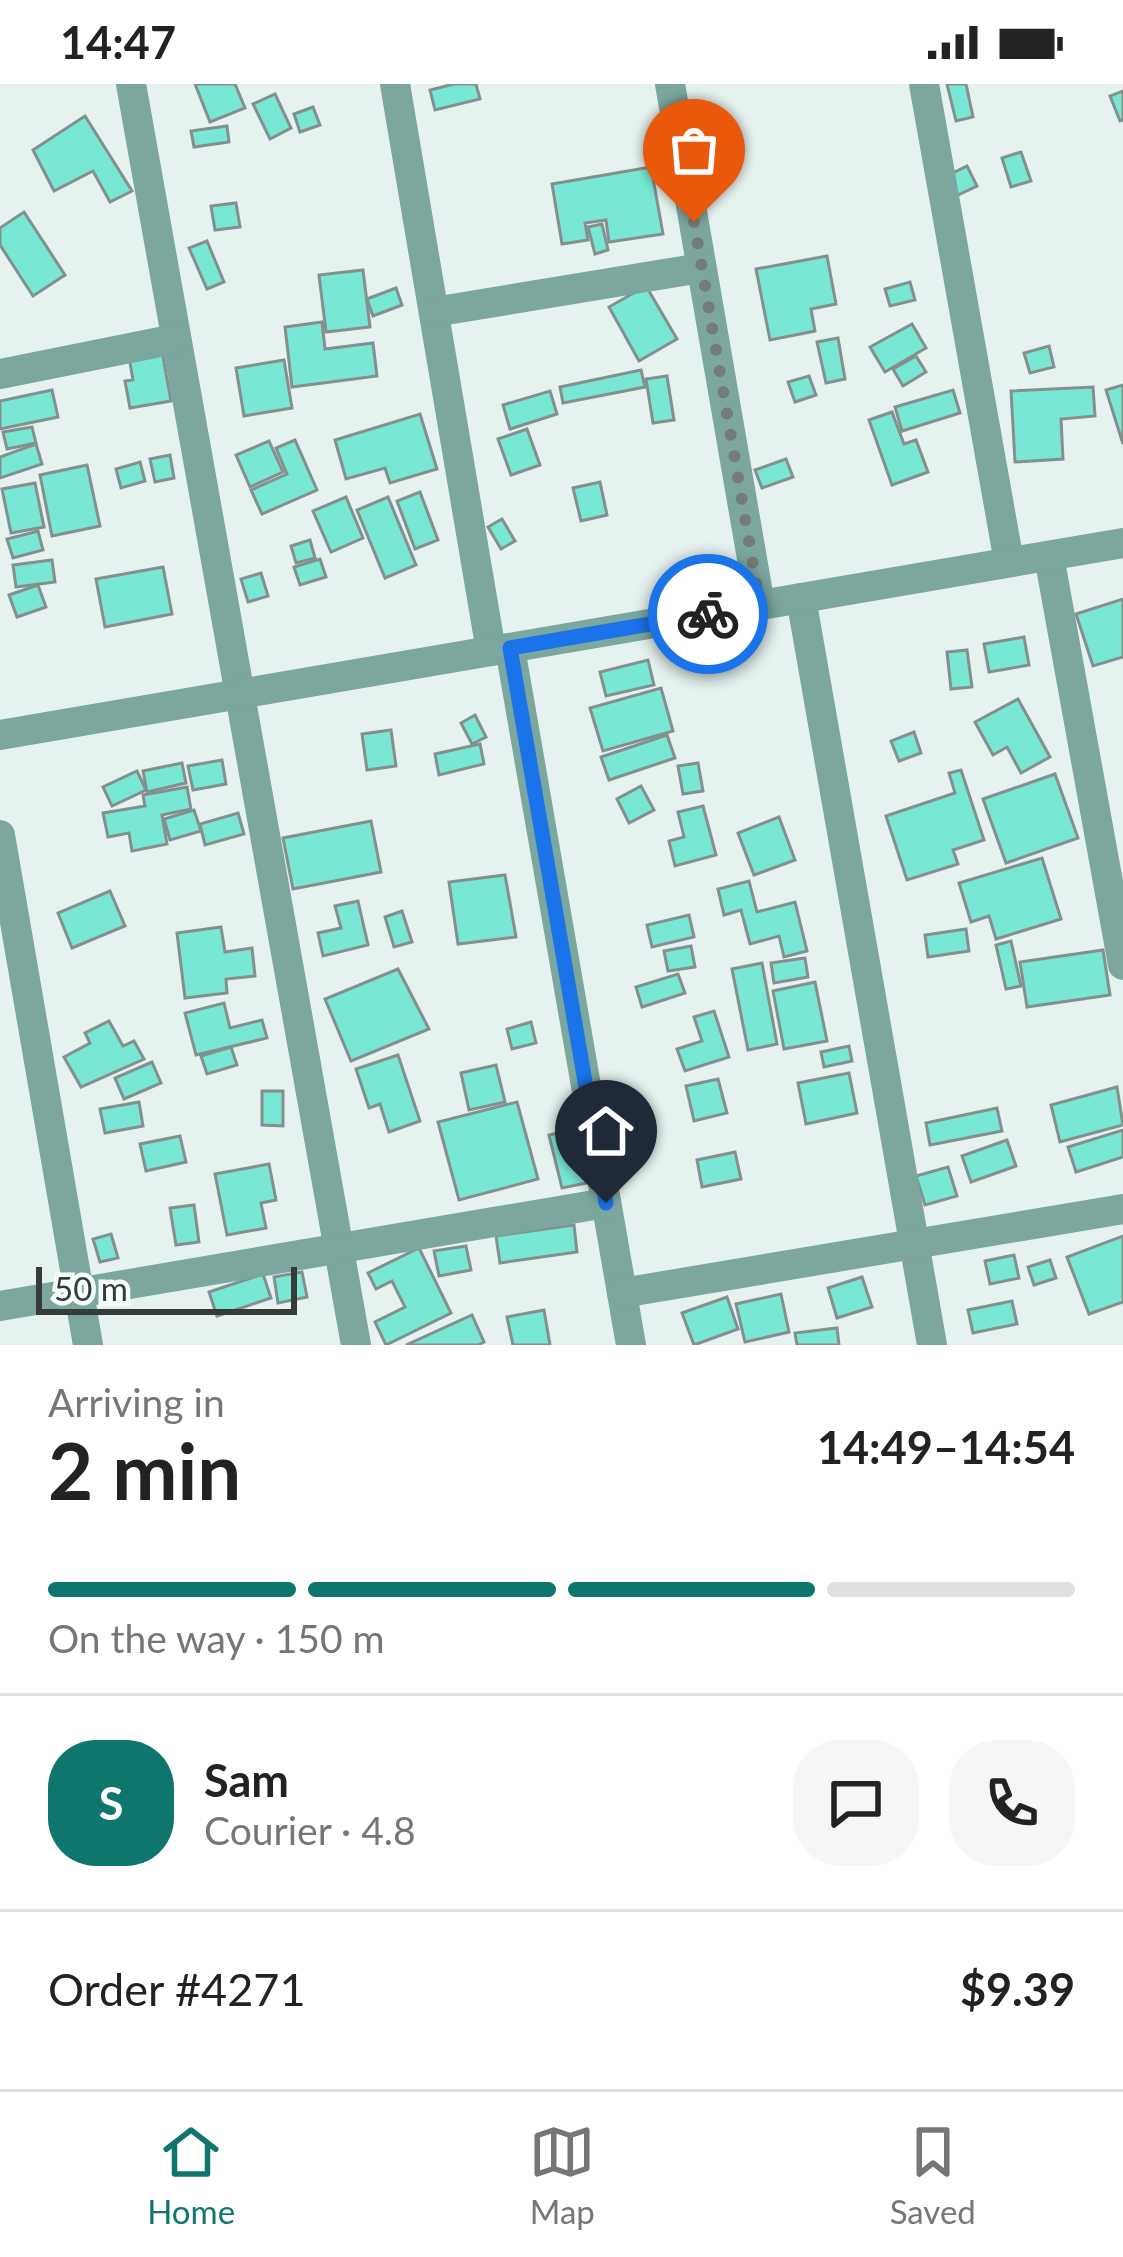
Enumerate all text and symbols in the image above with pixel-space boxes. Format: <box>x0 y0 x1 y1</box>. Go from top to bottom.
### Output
text: 14:47 <box>60 15 176 69</box>
pin <box>643 99 745 222</box>
icon: bag <box>661 117 727 183</box>
courier <box>648 554 768 674</box>
icon: bike <box>675 581 741 647</box>
pin <box>555 1080 657 1203</box>
icon: home <box>573 1098 639 1164</box>
scale bar <box>36 1261 297 1314</box>
text: 50 m <box>54 1268 128 1308</box>
text: Arriving in <box>48 1379 225 1425</box>
text: 14:49–14:54 <box>817 1420 1075 1474</box>
text: 2 min <box>48 1423 241 1517</box>
text: On the way · 150 m <box>48 1615 385 1661</box>
button: chat <box>793 1740 919 1866</box>
button: phone <box>949 1740 1075 1866</box>
text: Sam <box>204 1753 289 1807</box>
text: S <box>99 1776 123 1830</box>
text: Courier · 4.8 <box>204 1807 416 1853</box>
text: Order #4271 <box>48 1962 306 2016</box>
text: $9.39 <box>960 1962 1075 2016</box>
tab: Home <box>147 2119 235 2231</box>
tab: Map <box>529 2119 595 2231</box>
tab: Saved <box>890 2119 976 2231</box>

